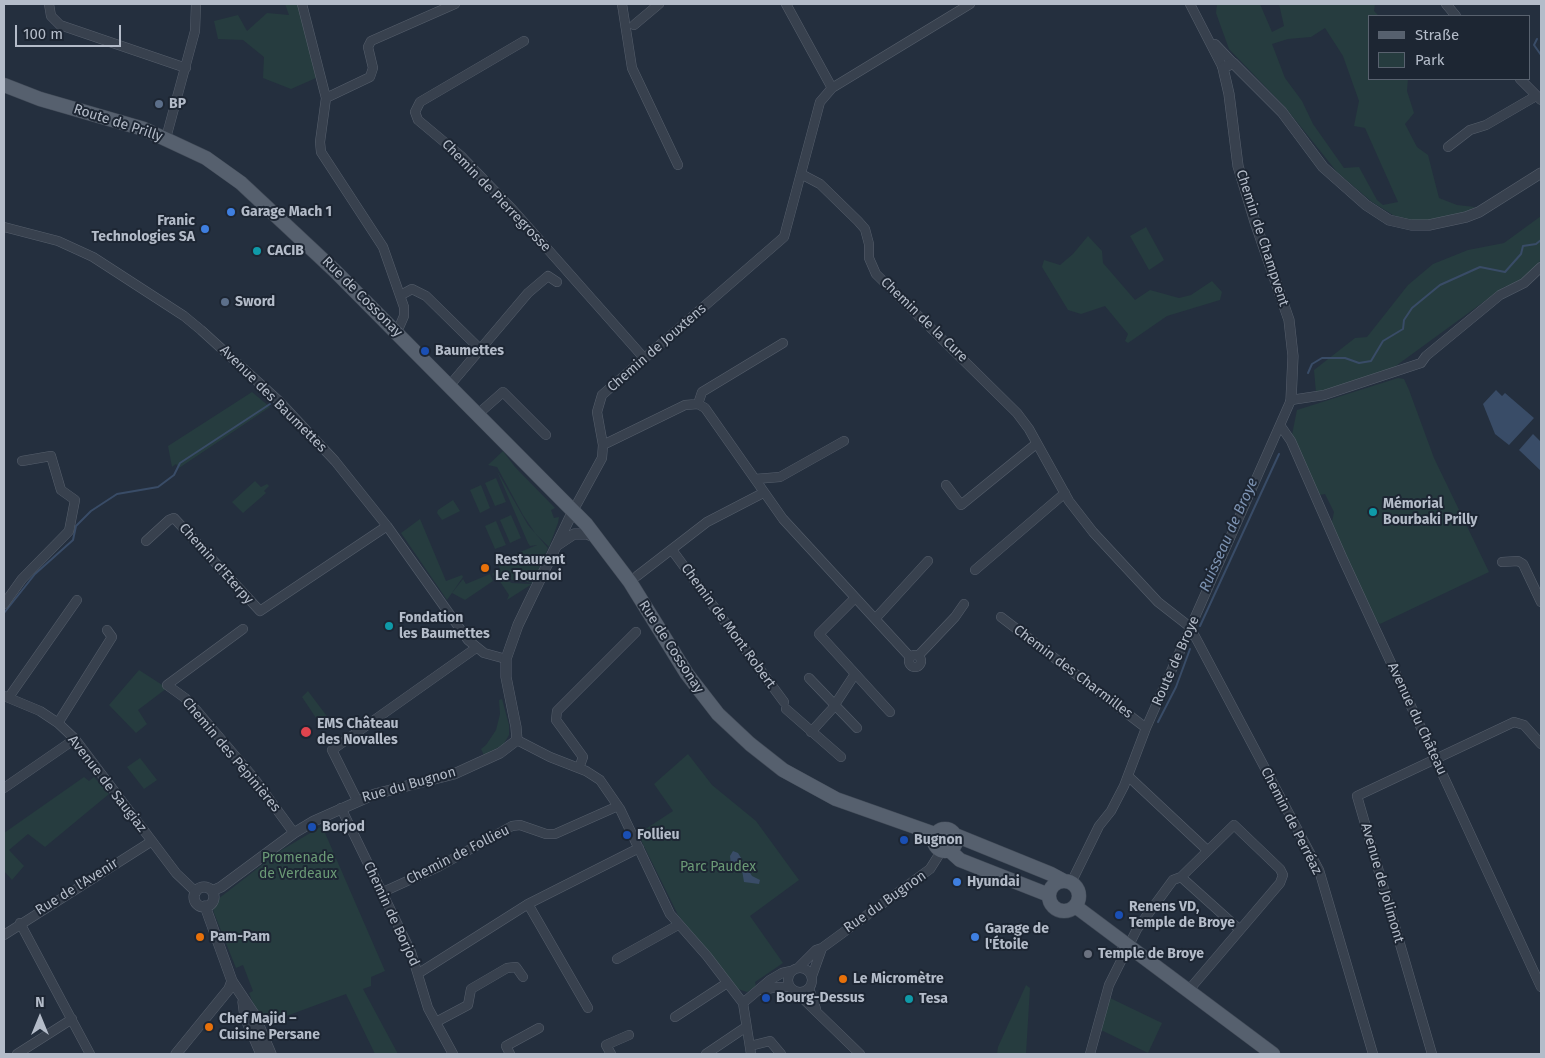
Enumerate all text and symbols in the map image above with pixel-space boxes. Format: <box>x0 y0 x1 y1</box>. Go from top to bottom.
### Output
scale bar <box>18 15 124 47</box>
legend <box>1368 15 1530 80</box>
text: 100 m <box>23 25 63 43</box>
text: Straße <box>1415 26 1459 44</box>
text: Park <box>1415 51 1445 69</box>
place label: BP <box>169 96 186 112</box>
marker: BP <box>153 98 165 110</box>
street label: Route de Prilly <box>71 101 165 145</box>
street label: Chemin de Pierregrosse <box>438 136 554 256</box>
street label: Chemin de Champvent <box>1232 168 1292 308</box>
place label: Garage Mach 1 <box>241 204 332 220</box>
marker: Garage Mach 1 <box>225 206 237 218</box>
place label: Franic Technologies SA <box>92 213 195 246</box>
marker: Franic Technologies SA <box>199 223 211 235</box>
place label: CACIB <box>267 243 304 259</box>
marker: CACIB <box>251 245 263 257</box>
street label: Rue de Cossonay <box>318 253 406 341</box>
street label: Chemin de la Cure <box>877 274 971 366</box>
place label: Sword <box>235 294 275 310</box>
marker: Sword <box>219 296 231 308</box>
street label: Chemin de Jouxtens <box>604 300 710 396</box>
street label: Avenue des Baumettes <box>216 342 330 456</box>
place label: Baumettes <box>435 343 504 359</box>
marker: Baumettes <box>419 345 431 357</box>
water label: Ruisseau de Broye <box>1196 475 1262 595</box>
place label: Mémorial Bourbaki Prilly <box>1383 496 1477 528</box>
marker: Mémorial Bourbaki Prilly <box>1367 506 1379 518</box>
street label: Chemin d'Eterpy <box>175 520 257 608</box>
place label: Restaurent Le Tournoi <box>495 552 565 584</box>
street label: Chemin de Mont Robert <box>677 560 779 692</box>
marker: Restaurent Le Tournoi <box>479 562 491 574</box>
street label: Rue de Cossonay <box>635 598 707 696</box>
place label: Fondation les Baumettes <box>399 610 490 642</box>
street label: Route de Broye <box>1149 613 1203 709</box>
marker: Fondation les Baumettes <box>383 620 395 632</box>
street label: Chemin des Charmilles <box>1010 622 1136 722</box>
street label: Avenue du Château <box>1384 660 1450 778</box>
street label: Chemin des Pépinières <box>178 694 284 816</box>
place label: EMS Château des Novalles <box>317 716 399 749</box>
marker: EMS Château des Novalles <box>299 725 313 739</box>
street label: Avenue de Saugiaz <box>64 732 150 836</box>
street label: Rue du Bugnon <box>360 764 458 806</box>
street label: Chemin de Perréaz <box>1257 765 1325 877</box>
place label: Borjod <box>322 819 365 835</box>
marker: Borjod <box>306 821 318 833</box>
street label: Avenue de Jolimont <box>1357 821 1407 945</box>
street label: Chemin de Follieu <box>404 822 512 888</box>
place label: Follieu <box>637 827 680 843</box>
marker: Follieu <box>621 829 633 841</box>
place label: Bugnon <box>914 832 963 848</box>
marker: Bugnon <box>898 834 910 846</box>
park label: Promenade de Verdeaux <box>259 850 337 882</box>
street label: Rue de l'Avenir <box>33 855 121 919</box>
street label: Chemin de Borjod <box>359 859 423 969</box>
park label: Parc Paudex <box>680 859 756 875</box>
street label: Rue du Bugnon <box>841 867 929 937</box>
place label: Hyundai <box>967 874 1020 890</box>
marker: Hyundai <box>951 876 963 888</box>
place label: Renens VD, Temple de Broye <box>1129 899 1235 932</box>
marker: Renens VD, Temple de Broye <box>1113 909 1125 921</box>
place label: Garage de l'Étoile <box>985 921 1049 954</box>
place label: Pam-Pam <box>210 929 270 945</box>
marker: Pam-Pam <box>194 931 206 943</box>
marker: Garage de l'Étoile <box>969 931 981 943</box>
place label: Temple de Broye <box>1098 946 1204 962</box>
marker: Temple de Broye <box>1082 948 1094 960</box>
place label: Le Micromètre <box>853 971 944 987</box>
marker: Le Micromètre <box>837 973 849 985</box>
place label: Bourg-Dessus <box>776 990 865 1006</box>
place label: Tesa <box>919 991 948 1007</box>
marker: Bourg-Dessus <box>760 992 772 1004</box>
north arrow <box>15 993 65 1043</box>
marker: Tesa <box>903 993 915 1005</box>
text: N <box>35 994 45 1011</box>
place label: Chef Majid – Cuisine Persane <box>219 1011 320 1044</box>
marker: Chef Majid – Cuisine Persane <box>203 1021 215 1033</box>

